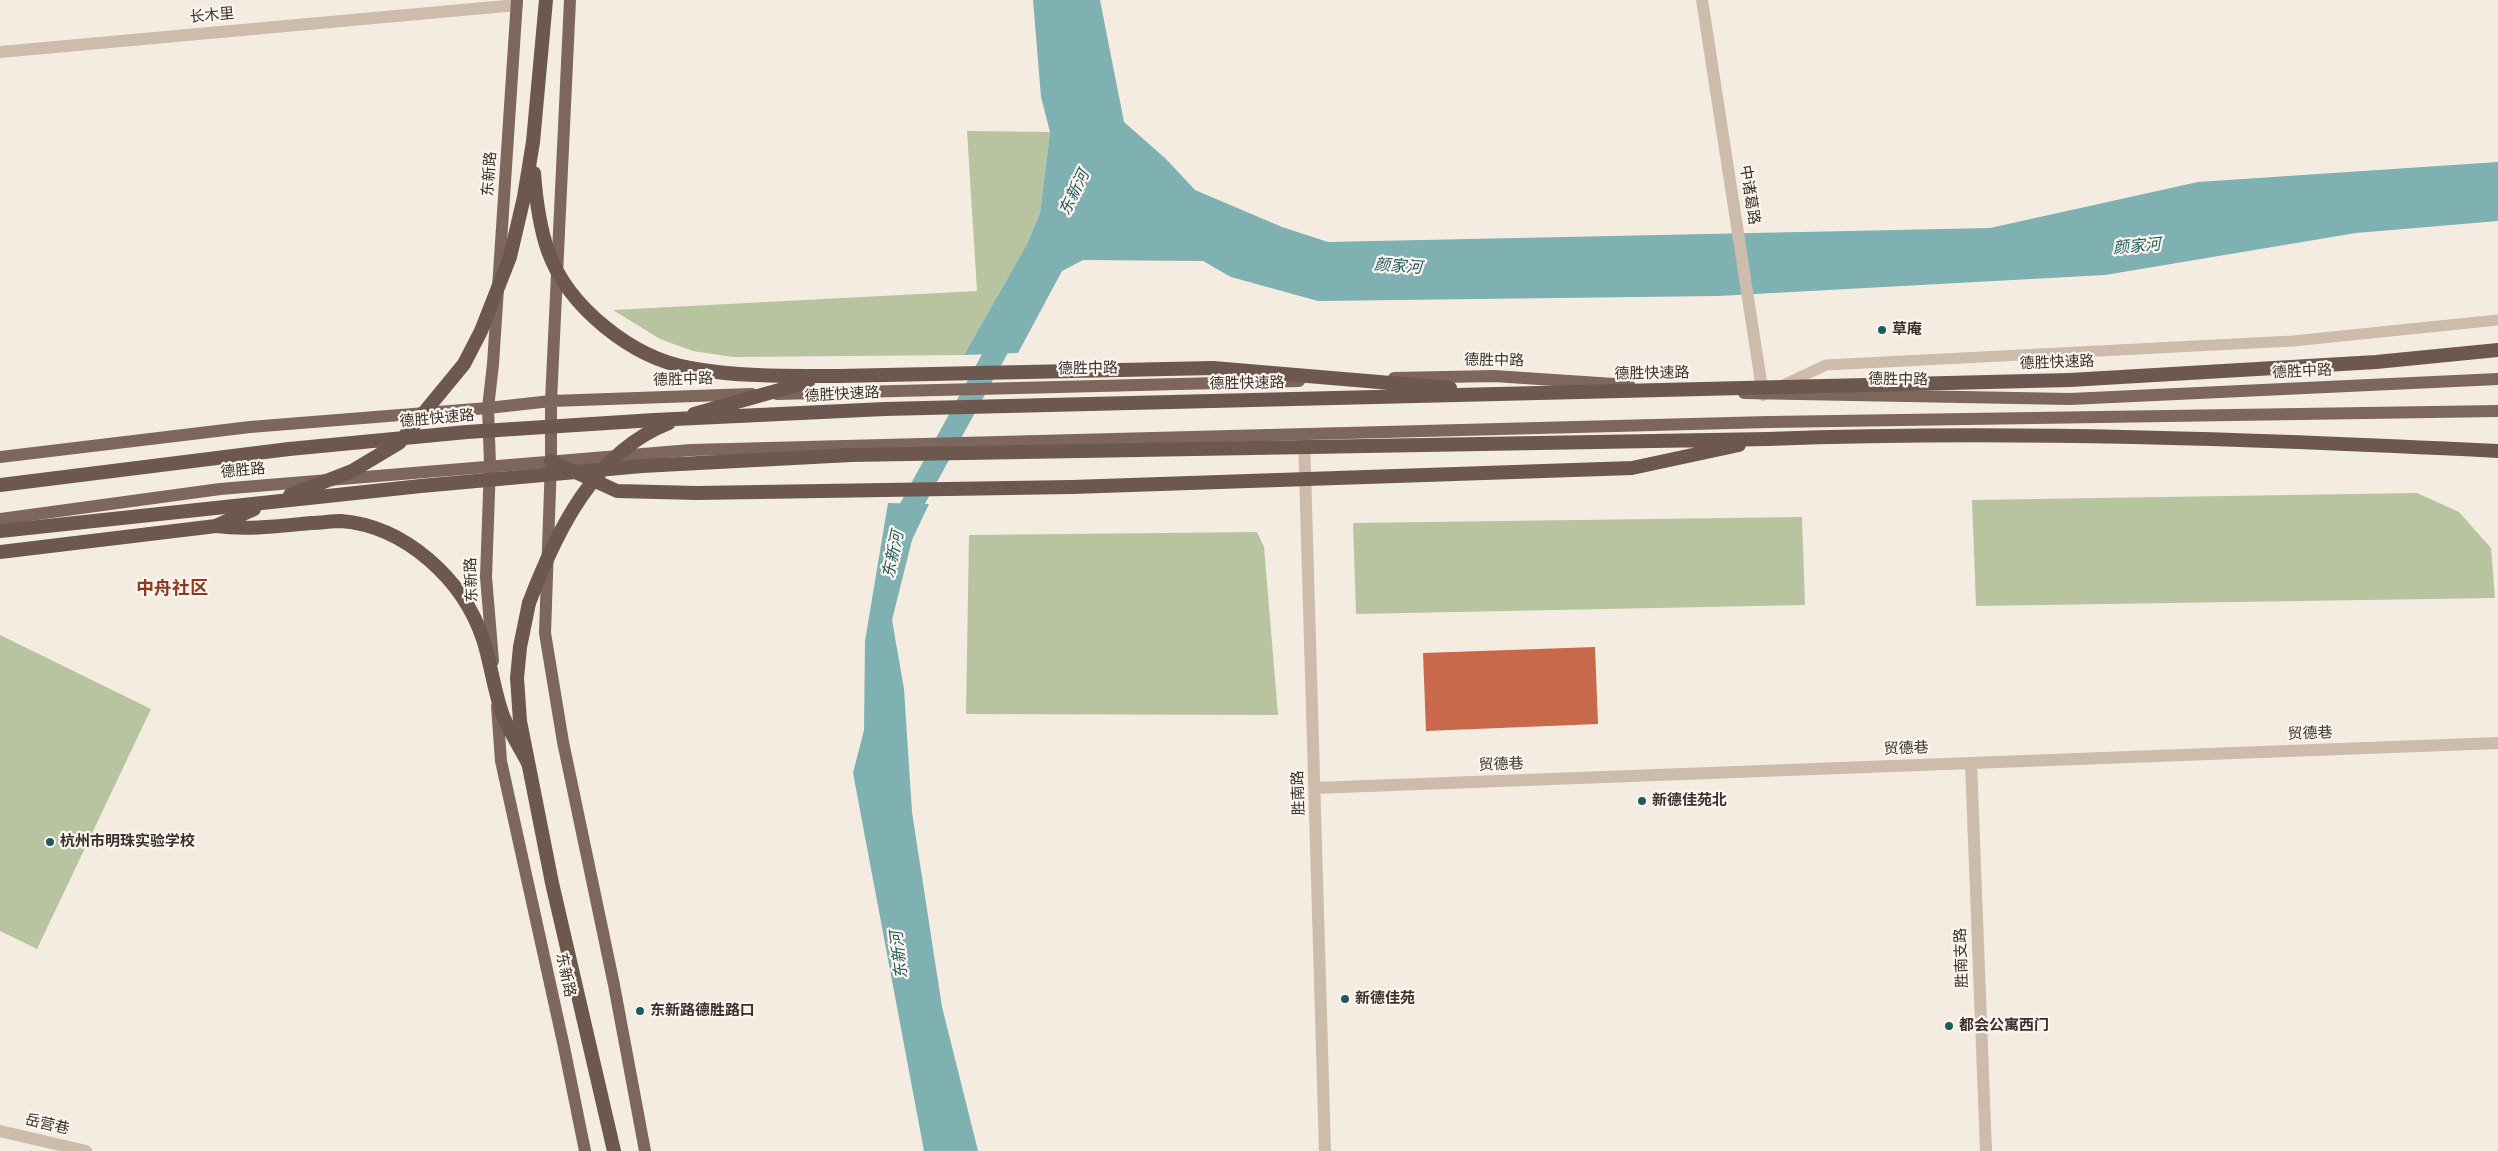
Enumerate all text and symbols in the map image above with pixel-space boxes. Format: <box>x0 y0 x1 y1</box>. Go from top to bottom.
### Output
street label: 长木里 <box>189 5 235 27</box>
street label: 东新路 <box>479 151 501 197</box>
street label: 中诸葛路 <box>1735 164 1763 226</box>
water label: 东新河 <box>1056 167 1094 219</box>
water label: 颜家河 <box>2112 235 2162 259</box>
water label: 颜家河 <box>1373 256 1423 278</box>
place label: 草庵 <box>1892 321 1922 339</box>
marker: 草庵 <box>1876 324 1888 336</box>
street label: 德胜中路 <box>1464 351 1524 371</box>
street label: 德胜快速路 <box>2019 353 2095 373</box>
street label: 德胜中路 <box>1058 359 1118 379</box>
street label: 德胜中路 <box>2272 361 2332 383</box>
street label: 德胜快速路 <box>1614 364 1690 384</box>
street label: 德胜中路 <box>653 370 713 390</box>
street label: 德胜中路 <box>1868 370 1928 390</box>
street label: 德胜快速路 <box>1209 374 1285 394</box>
street label: 德胜快速路 <box>804 384 880 406</box>
street label: 德胜快速路 <box>399 407 475 431</box>
street label: 德胜路 <box>220 460 266 482</box>
water label: 东新河 <box>880 530 908 580</box>
street label: 东新路 <box>462 557 482 603</box>
district label: 中舟社区 <box>136 578 208 600</box>
street label: 贸德巷 <box>2287 724 2333 744</box>
street label: 贸德巷 <box>1883 739 1929 759</box>
street label: 贸德巷 <box>1478 755 1524 775</box>
street label: 胜南路 <box>1289 770 1309 816</box>
place label: 新德佳苑北 <box>1652 792 1727 810</box>
marker: 新德佳苑北 <box>1636 795 1648 807</box>
place label: 杭州市明珠实验学校 <box>60 833 195 851</box>
marker: 杭州市明珠实验学校 <box>44 836 56 848</box>
street label: 胜南支路 <box>1952 928 1972 988</box>
water label: 东新河 <box>888 930 912 980</box>
street label: 东新路 <box>552 951 578 999</box>
place label: 新德佳苑 <box>1355 990 1415 1008</box>
marker: 新德佳苑 <box>1339 993 1351 1005</box>
place label: 东新路德胜路口 <box>650 1002 755 1020</box>
marker: 东新路德胜路口 <box>634 1005 646 1017</box>
place label: 都会公寓西门 <box>1959 1017 2049 1035</box>
marker: 都会公寓西门 <box>1943 1020 1955 1032</box>
street label: 岳营巷 <box>23 1111 71 1139</box>

